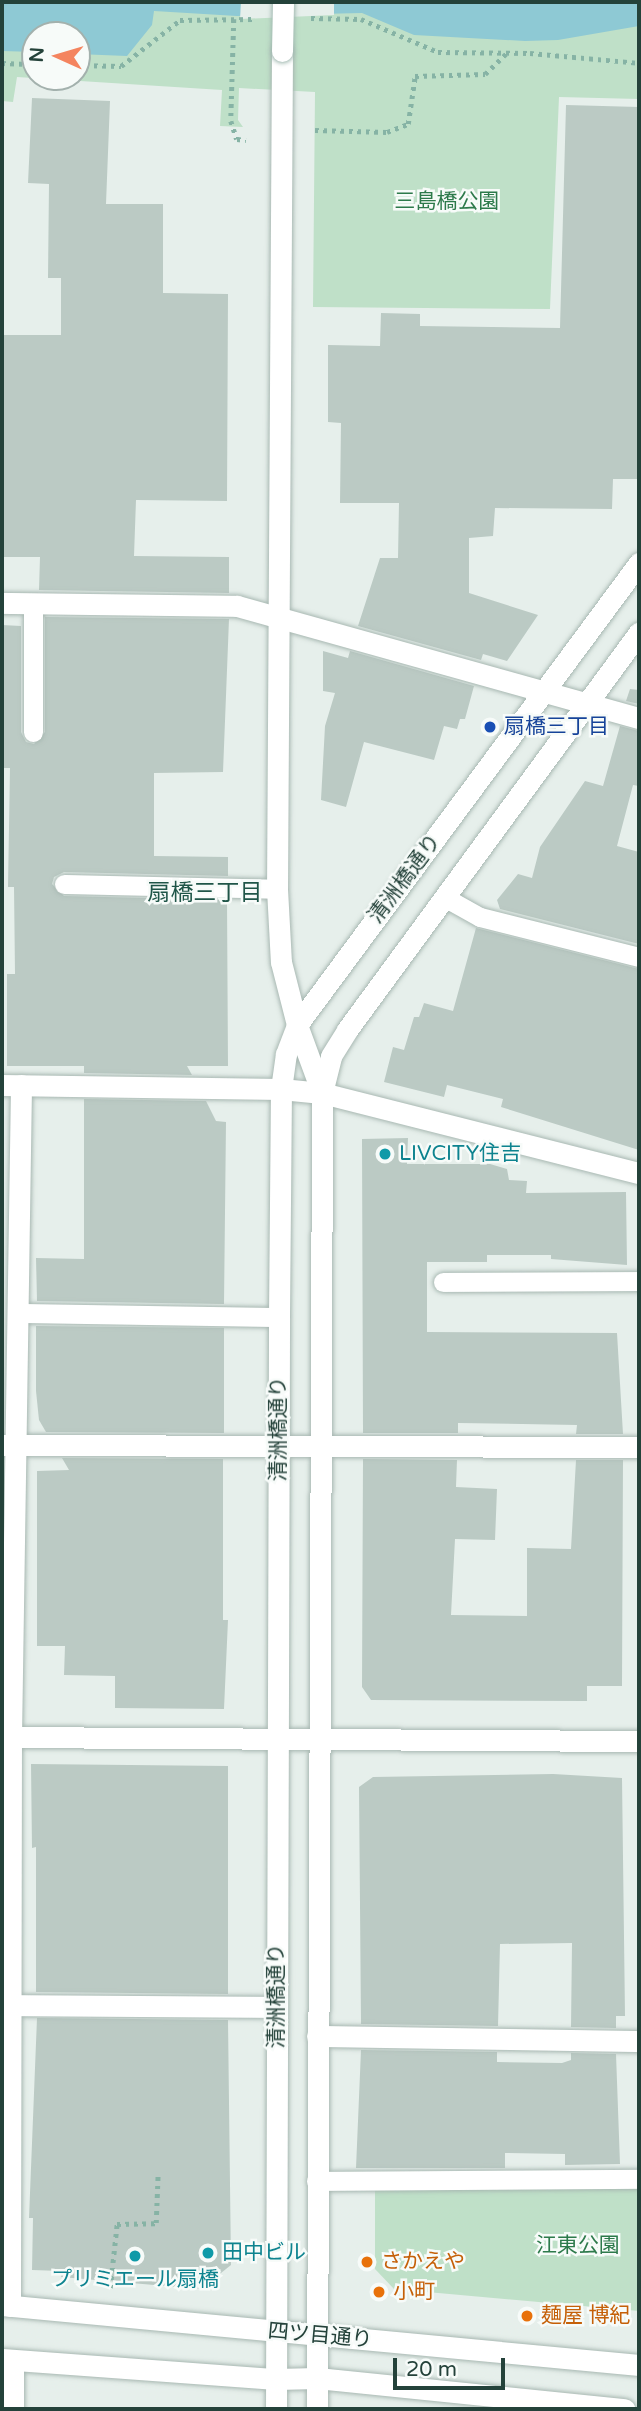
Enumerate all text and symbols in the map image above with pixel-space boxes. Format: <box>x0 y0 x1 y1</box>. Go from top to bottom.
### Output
north arrow <box>21 21 91 91</box>
text: N <box>26 46 49 63</box>
park label: 三島橋公園 <box>395 189 499 215</box>
place label: 扇橋三丁目 <box>504 714 609 740</box>
marker: 扇橋三丁目 <box>482 719 498 735</box>
street label: 清洲橋通り <box>363 829 447 929</box>
district label: 扇橋三丁目 <box>148 879 262 907</box>
place label: LIVCITY住吉 <box>399 1141 521 1167</box>
marker: LIVCITY住吉 <box>377 1146 393 1162</box>
street label: 清洲橋通り <box>266 1377 292 1481</box>
street label: 清洲橋通り <box>264 1944 290 2048</box>
park label: 江東公園 <box>536 2233 620 2259</box>
place label: 田中ビル <box>222 2240 306 2266</box>
marker: 田中ビル <box>200 2245 216 2261</box>
marker: プリミエール扇橋 <box>127 2248 143 2264</box>
place label: さかえや <box>381 2249 465 2275</box>
marker: さかえや <box>359 2254 375 2270</box>
place label: プリミエール扇橋 <box>51 2267 219 2293</box>
place label: 小町 <box>393 2279 435 2305</box>
marker: 小町 <box>371 2284 387 2300</box>
place label: 麺屋 博紀 <box>541 2303 630 2329</box>
marker: 麺屋 博紀 <box>519 2308 535 2324</box>
street label: 四ツ目通り <box>267 2319 373 2353</box>
scale bar <box>396 2344 508 2388</box>
text: 20 m <box>406 2357 457 2382</box>

